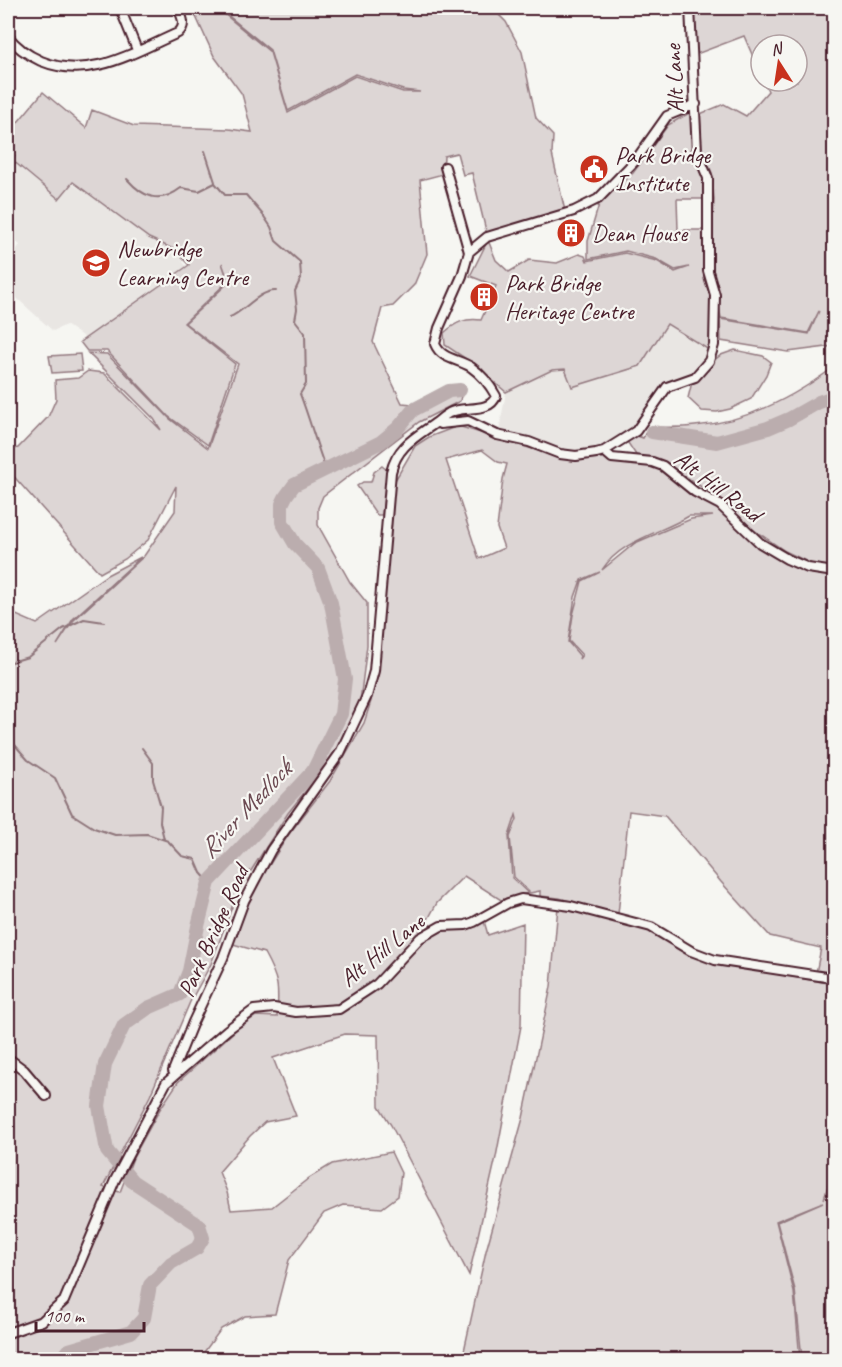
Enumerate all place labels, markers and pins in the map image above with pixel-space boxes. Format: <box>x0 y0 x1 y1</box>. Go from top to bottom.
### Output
place label: Park Bridge Institute <box>615 140 712 198</box>
public building icon: Park Bridge Institute <box>578 153 610 185</box>
building icon: Dean House <box>555 217 587 249</box>
place label: Dean House <box>592 218 689 248</box>
place label: Newbridge Learning Centre <box>117 234 250 292</box>
school or university icon: Newbridge Learning Centre <box>80 247 112 279</box>
place label: Park Bridge Heritage Centre <box>505 268 636 326</box>
building icon: Park Bridge Heritage Centre <box>468 281 500 313</box>

